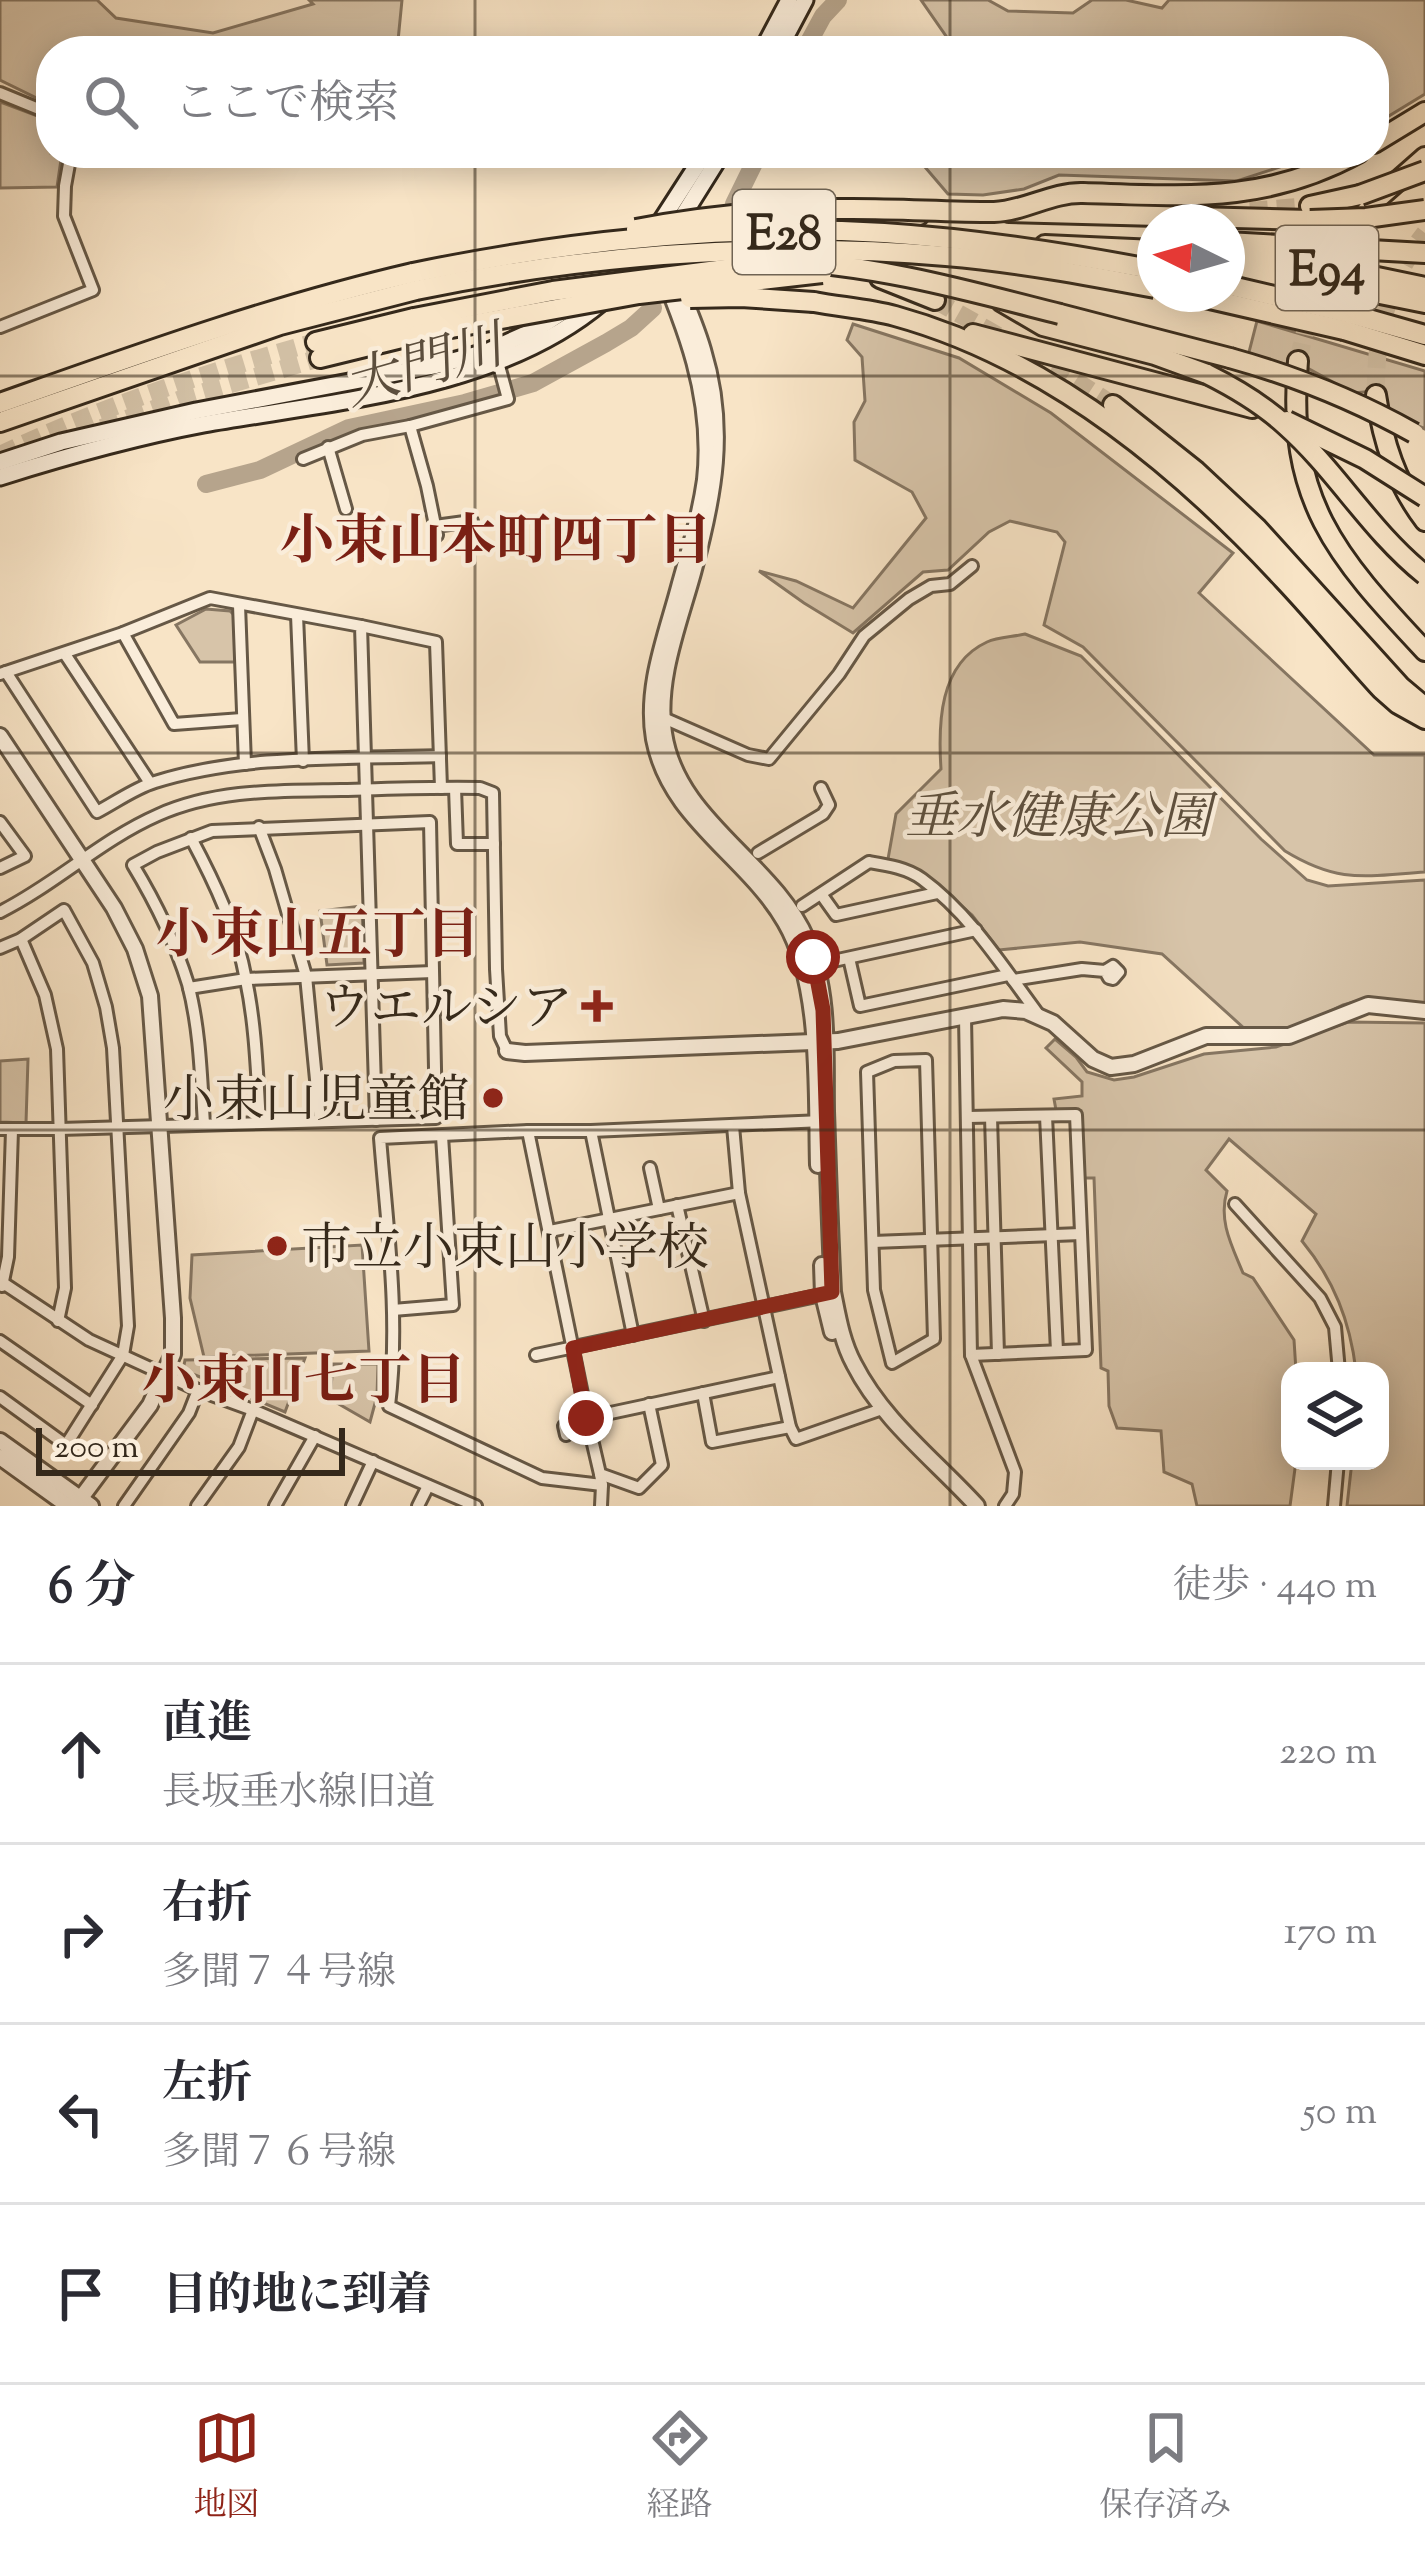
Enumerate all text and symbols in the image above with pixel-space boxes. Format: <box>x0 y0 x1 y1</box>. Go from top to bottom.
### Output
search box <box>36 36 1389 168</box>
icon: search <box>78 69 144 135</box>
text: ここで検索 <box>174 74 399 139</box>
road number: E28 <box>733 190 835 274</box>
north arrow <box>1137 204 1245 312</box>
road number: E94 <box>1276 226 1378 310</box>
water label: 大門川 <box>336 309 518 430</box>
district label: 小束山本町四丁目 <box>280 506 712 584</box>
park label: 垂水健康公園 <box>905 784 1218 857</box>
district label: 小束山五丁目 <box>156 900 480 978</box>
route start <box>786 930 840 984</box>
place label: ウエルシア <box>319 975 573 1048</box>
marker: ウエルシア <box>584 993 610 1019</box>
place label: 小束山児童館 <box>163 1067 469 1140</box>
marker: 小束山児童館 <box>480 1085 506 1111</box>
place label: 市立小束山小学校 <box>301 1215 709 1288</box>
marker: 市立小束山小学校 <box>264 1233 290 1259</box>
district label: 小束山七丁目 <box>142 1346 466 1424</box>
map controls <box>1281 1362 1389 1470</box>
button: layers <box>1281 1362 1389 1470</box>
route end <box>559 1391 613 1445</box>
scale bar <box>36 1422 345 1475</box>
text: 200 m <box>54 1425 139 1473</box>
text: 6 分 <box>48 1553 135 1626</box>
text: 徒歩 · 440 m <box>1172 1560 1377 1616</box>
text: 直進 <box>162 1694 252 1759</box>
icon: ahead <box>48 1721 114 1787</box>
text: 220 m <box>1279 1726 1377 1782</box>
text: 長坂垂水線旧道 <box>162 1767 435 1823</box>
text: 右折 <box>162 1874 252 1939</box>
icon: right <box>48 1901 114 1967</box>
text: 170 m <box>1284 1906 1377 1962</box>
text: 多聞７４号線 <box>162 1947 396 2003</box>
text: 左折 <box>162 2054 252 2119</box>
icon: left <box>48 2081 114 2147</box>
text: 50 m <box>1302 2086 1377 2142</box>
text: 多聞７６号線 <box>162 2127 396 2183</box>
icon: arrive <box>48 2261 114 2327</box>
text: 目的地に到着 <box>162 2266 432 2331</box>
tab: 地図 <box>194 2405 260 2531</box>
tab: 経路 <box>647 2405 713 2531</box>
tab: 保存済み <box>1100 2405 1232 2531</box>

